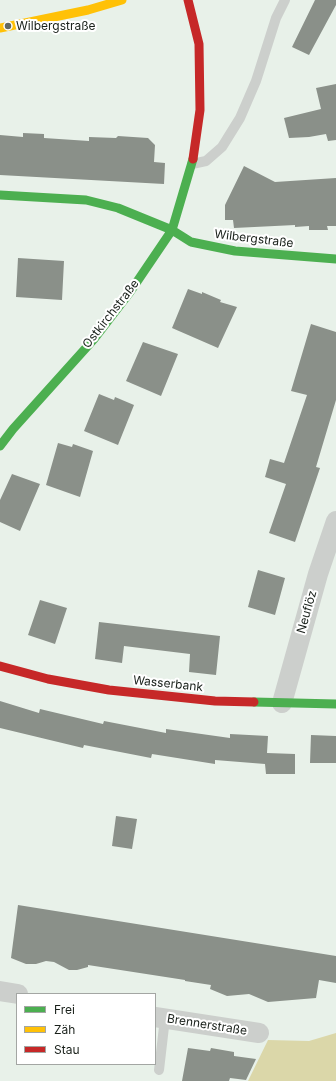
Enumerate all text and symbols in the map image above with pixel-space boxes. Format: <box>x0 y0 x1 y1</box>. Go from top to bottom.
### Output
place label: Wilbergstraße <box>16 19 96 33</box>
marker: Wilbergstraße <box>3 21 13 31</box>
street label: Wilbergstraße <box>214 227 294 251</box>
street label: Ostkirchstraße <box>80 277 142 351</box>
street label: Neuflöz <box>294 589 320 635</box>
street label: Wasserbank <box>132 673 204 695</box>
legend <box>16 993 156 1065</box>
text: Frei <box>54 1002 75 1017</box>
street label: Brennerstraße <box>166 1012 248 1038</box>
text: Zäh <box>54 1022 75 1037</box>
text: Stau <box>54 1042 80 1057</box>

